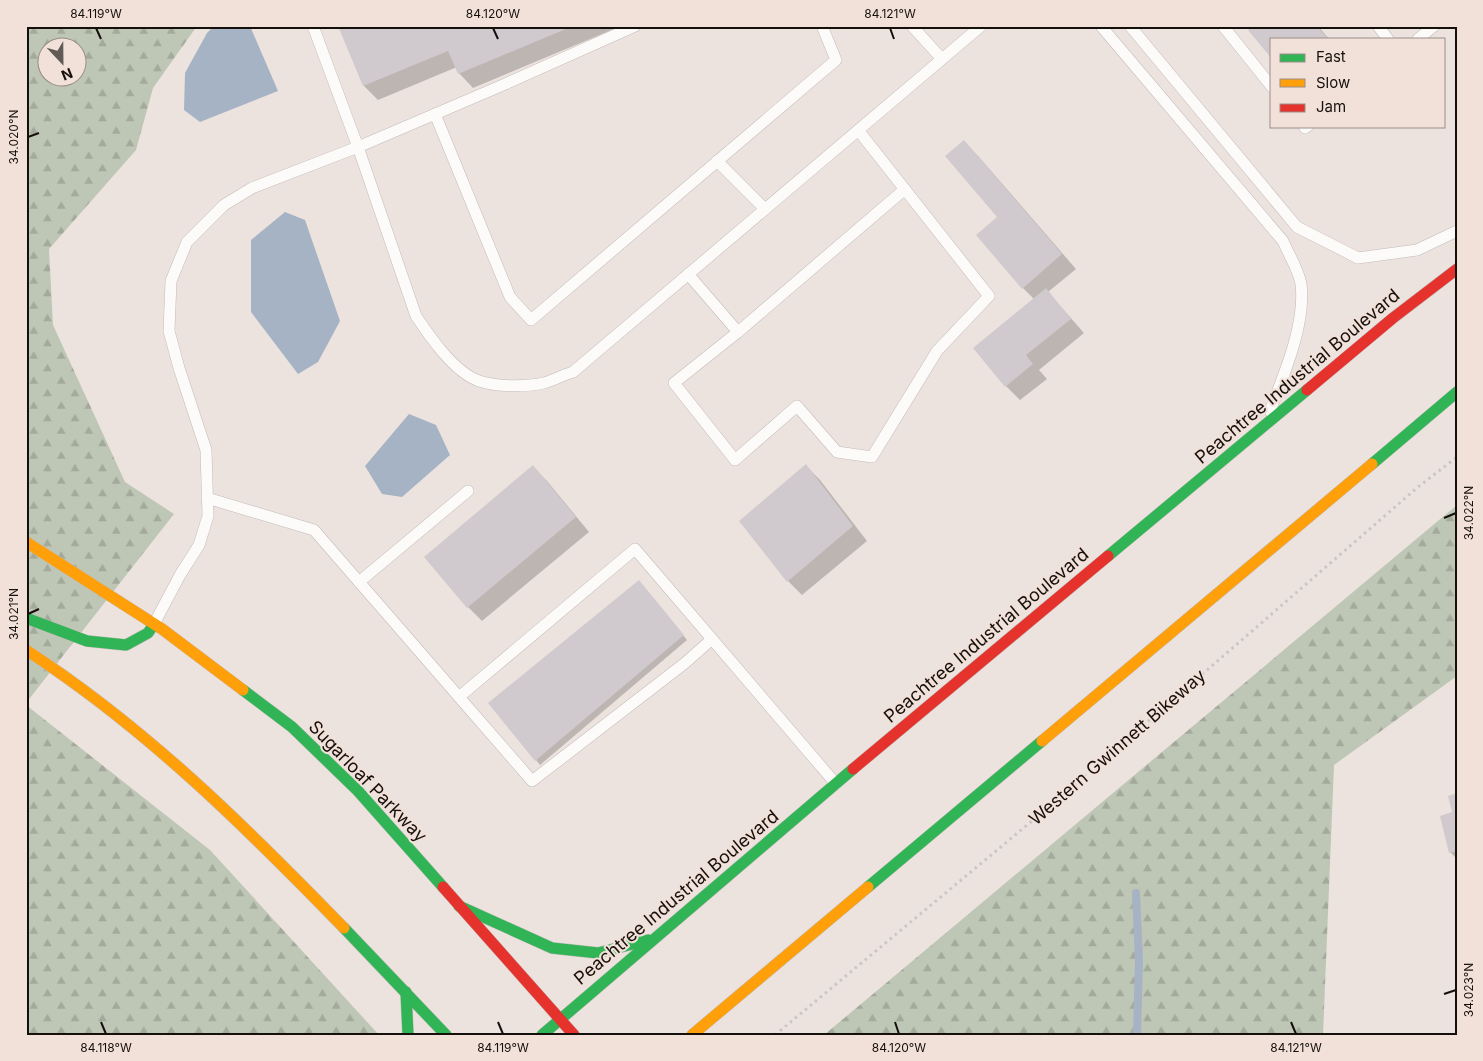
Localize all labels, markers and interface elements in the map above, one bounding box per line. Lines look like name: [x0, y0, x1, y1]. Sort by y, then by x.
text: 84.119°W: [70, 6, 122, 21]
text: 84.120°W: [466, 6, 520, 21]
text: 84.121°W: [864, 6, 916, 21]
north arrow: [38, 38, 88, 88]
legend: [1270, 38, 1446, 128]
text: Fast: [1316, 47, 1346, 66]
text: N: [59, 65, 75, 84]
text: Slow: [1316, 73, 1350, 92]
text: Jam: [1316, 97, 1346, 116]
text: 34.020°N: [6, 110, 21, 164]
street label: Peachtree Industrial Boulevard: [1191, 284, 1403, 468]
text: 34.022°N: [1461, 486, 1476, 540]
street label: Peachtree Industrial Boulevard: [880, 543, 1092, 727]
text: 34.021°N: [6, 588, 21, 640]
street label: Western Gwinnett Bikeway: [1024, 665, 1210, 829]
street label: Sugarloaf Parkway: [305, 716, 431, 846]
street label: Peachtree Industrial Boulevard: [570, 805, 782, 989]
text: 34.023°N: [1461, 963, 1476, 1017]
text: 84.118°W: [80, 1040, 132, 1055]
text: 84.119°W: [477, 1040, 529, 1055]
text: 84.120°W: [872, 1040, 926, 1055]
text: 84.121°W: [1270, 1040, 1322, 1055]

